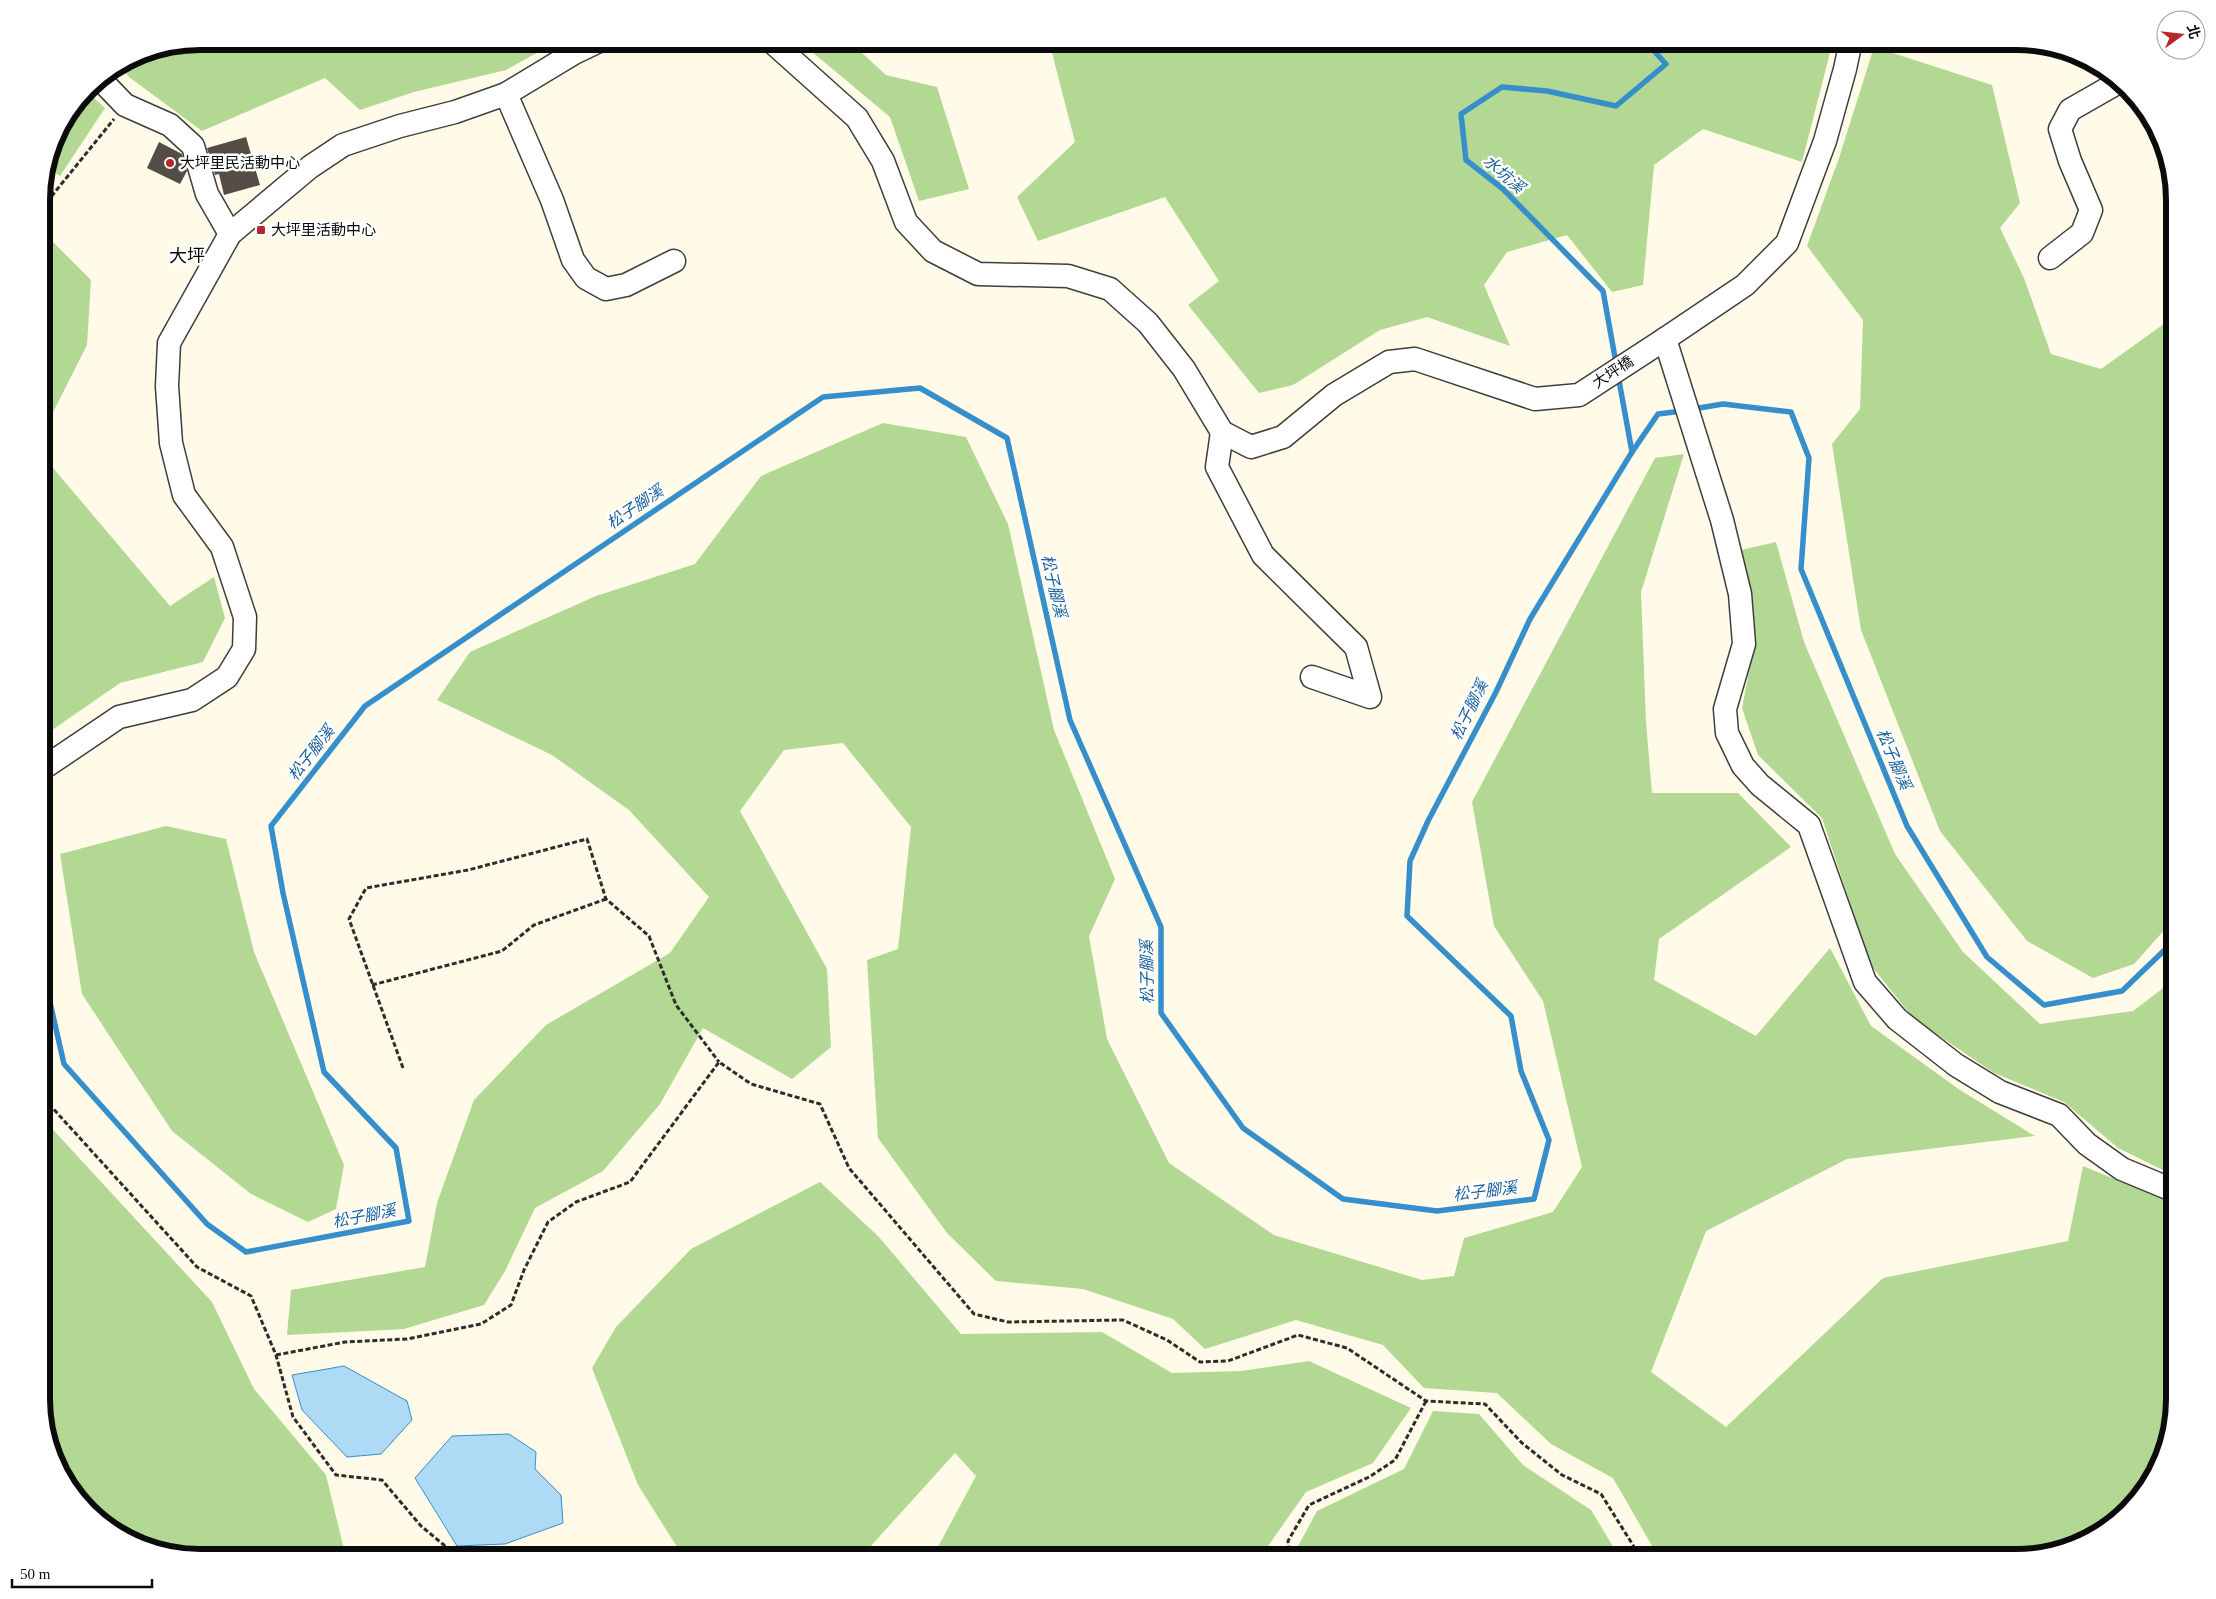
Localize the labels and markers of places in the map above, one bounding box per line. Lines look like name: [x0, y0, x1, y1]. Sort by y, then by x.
place label: 大坪里民活動中心: [180, 155, 300, 171]
marker: 大坪里民活動中心: [164, 157, 176, 169]
place label: 大坪里活動中心: [271, 222, 376, 238]
marker: 大坪里活動中心: [255, 224, 267, 236]

